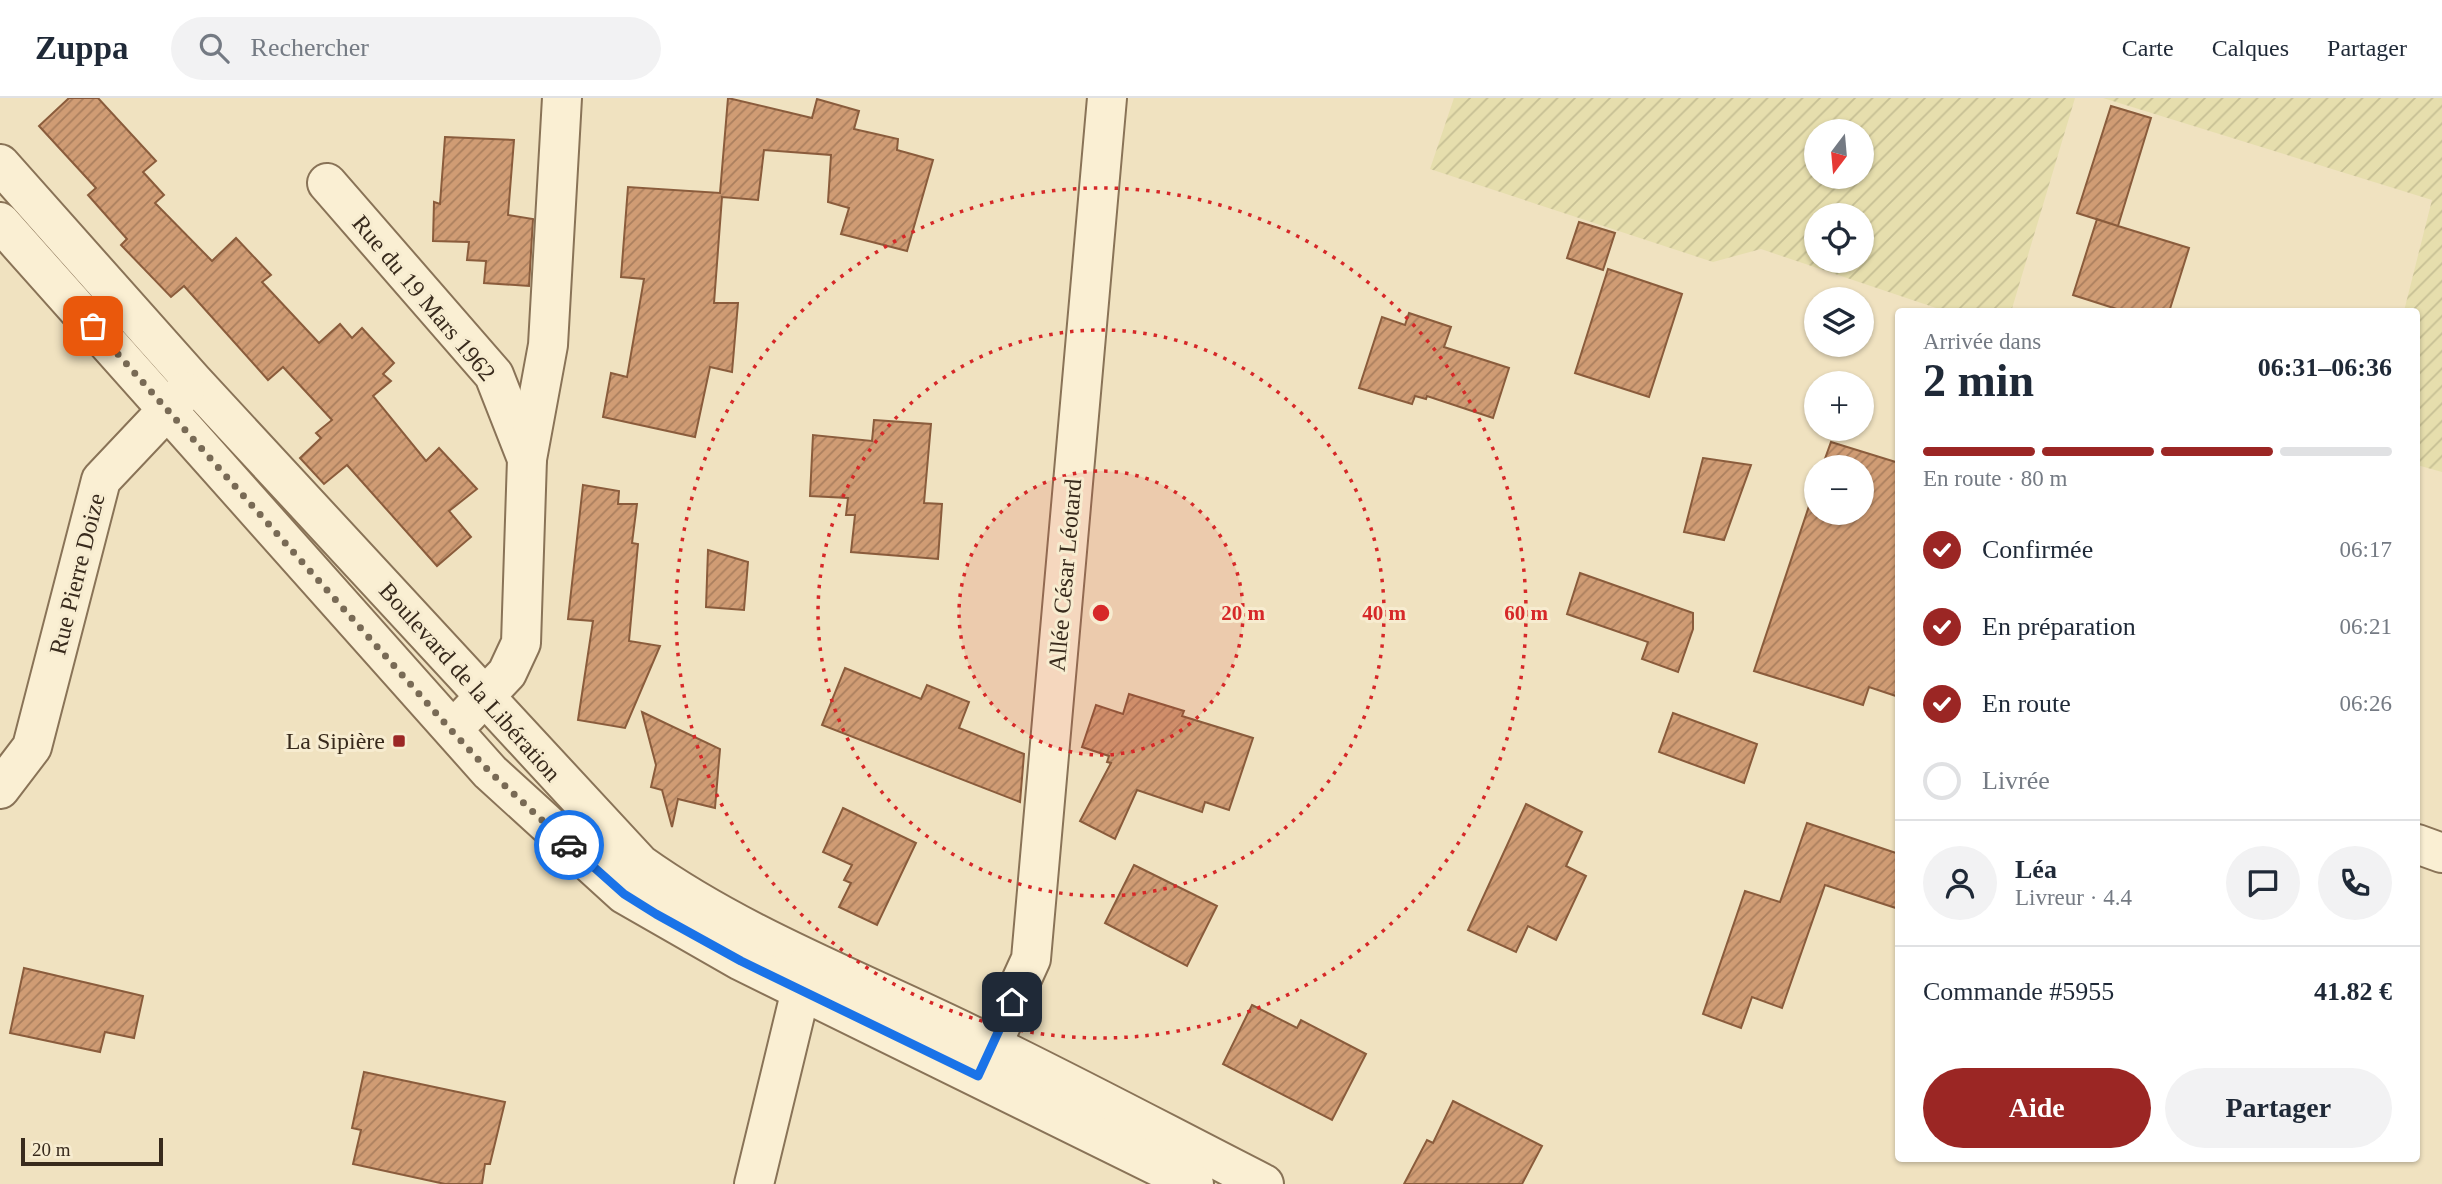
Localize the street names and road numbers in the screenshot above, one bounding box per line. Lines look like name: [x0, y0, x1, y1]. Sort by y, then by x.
street label: Rue du 19 Mars 1962: [347, 210, 501, 386]
street label: Allée César Léotard: [1044, 478, 1086, 672]
street label: Rue Pierre Doize: [44, 491, 110, 657]
street label: Boulevard de la Libération: [374, 577, 566, 787]

